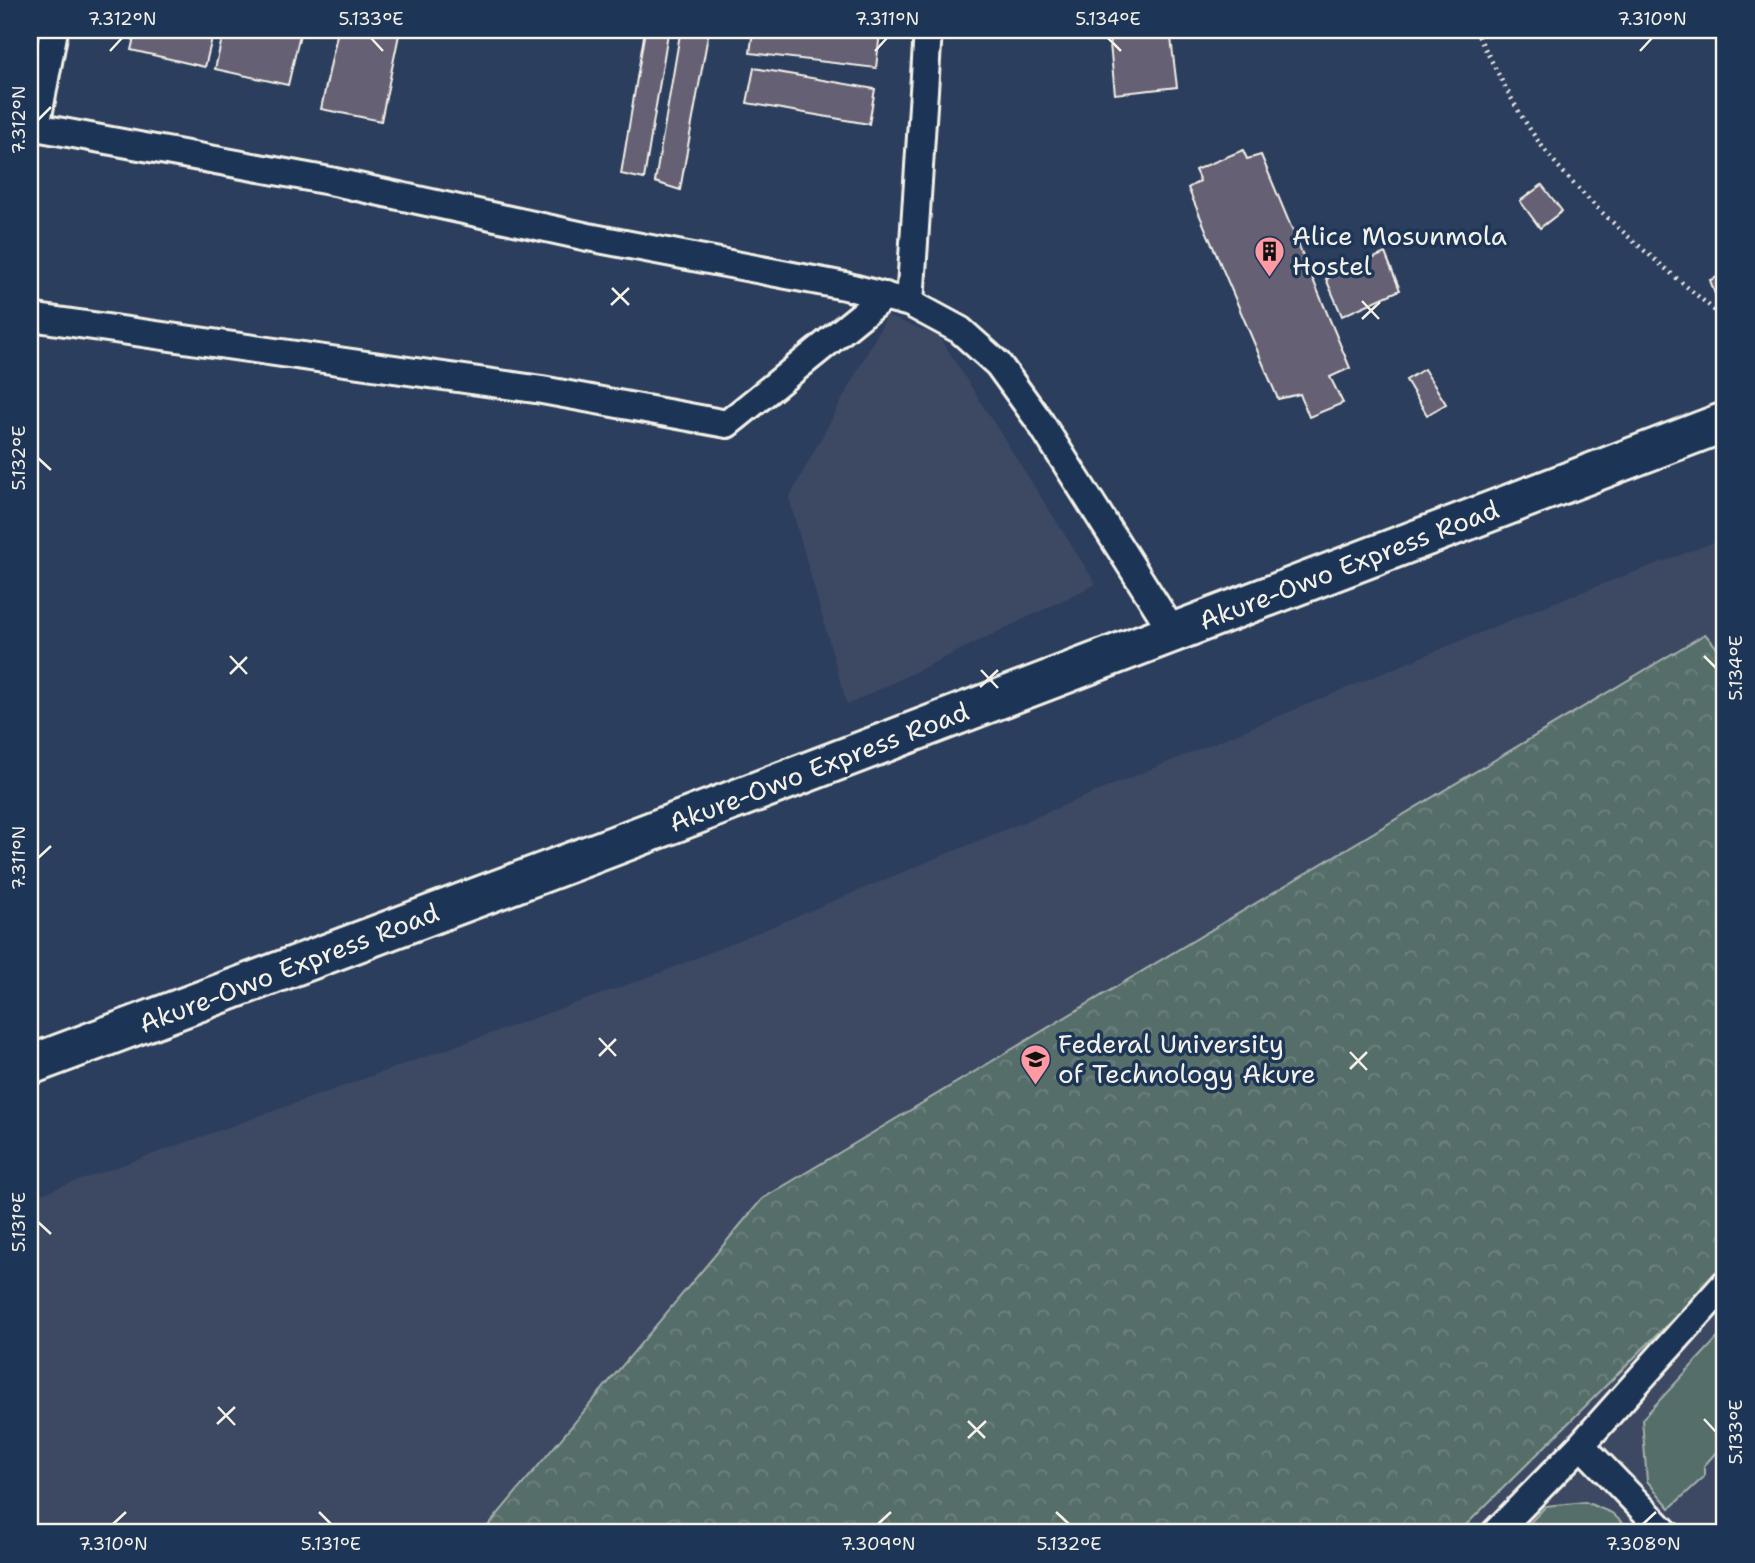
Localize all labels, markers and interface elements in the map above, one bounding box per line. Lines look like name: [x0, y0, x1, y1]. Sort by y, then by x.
text: 7.312°N: [87, 7, 157, 31]
text: 5.133°E: [338, 7, 404, 31]
text: 7.311°N: [855, 7, 919, 31]
text: 5.134°E: [1075, 7, 1141, 31]
text: 7.310°N: [1617, 7, 1687, 31]
text: 7.312°N: [7, 85, 31, 155]
place label: Alice Mosunmola Hostel: [1292, 218, 1507, 283]
building icon: Alice Mosunmola Hostel: [1252, 234, 1286, 278]
text: 5.132°E: [7, 425, 31, 491]
street label: Akure-Owo Express Road: [1194, 491, 1504, 638]
text: 5.134°E: [1724, 635, 1748, 701]
street label: Akure-Owo Express Road: [664, 693, 974, 840]
text: 7.311°N: [7, 826, 31, 890]
street label: Akure-Owo Express Road: [134, 894, 444, 1041]
place label: Federal University of Technology Akure: [1058, 1026, 1316, 1091]
school or university icon: Federal University of Technology Akure: [1018, 1042, 1052, 1086]
text: 5.131°E: [7, 1192, 31, 1252]
text: 5.133°E: [1724, 1399, 1748, 1465]
text: 7.310°N: [78, 1532, 148, 1556]
text: 5.131°E: [301, 1532, 361, 1556]
text: 7.309°N: [840, 1532, 916, 1556]
text: 5.132°E: [1036, 1532, 1102, 1556]
text: 7.308°N: [1605, 1532, 1681, 1556]

